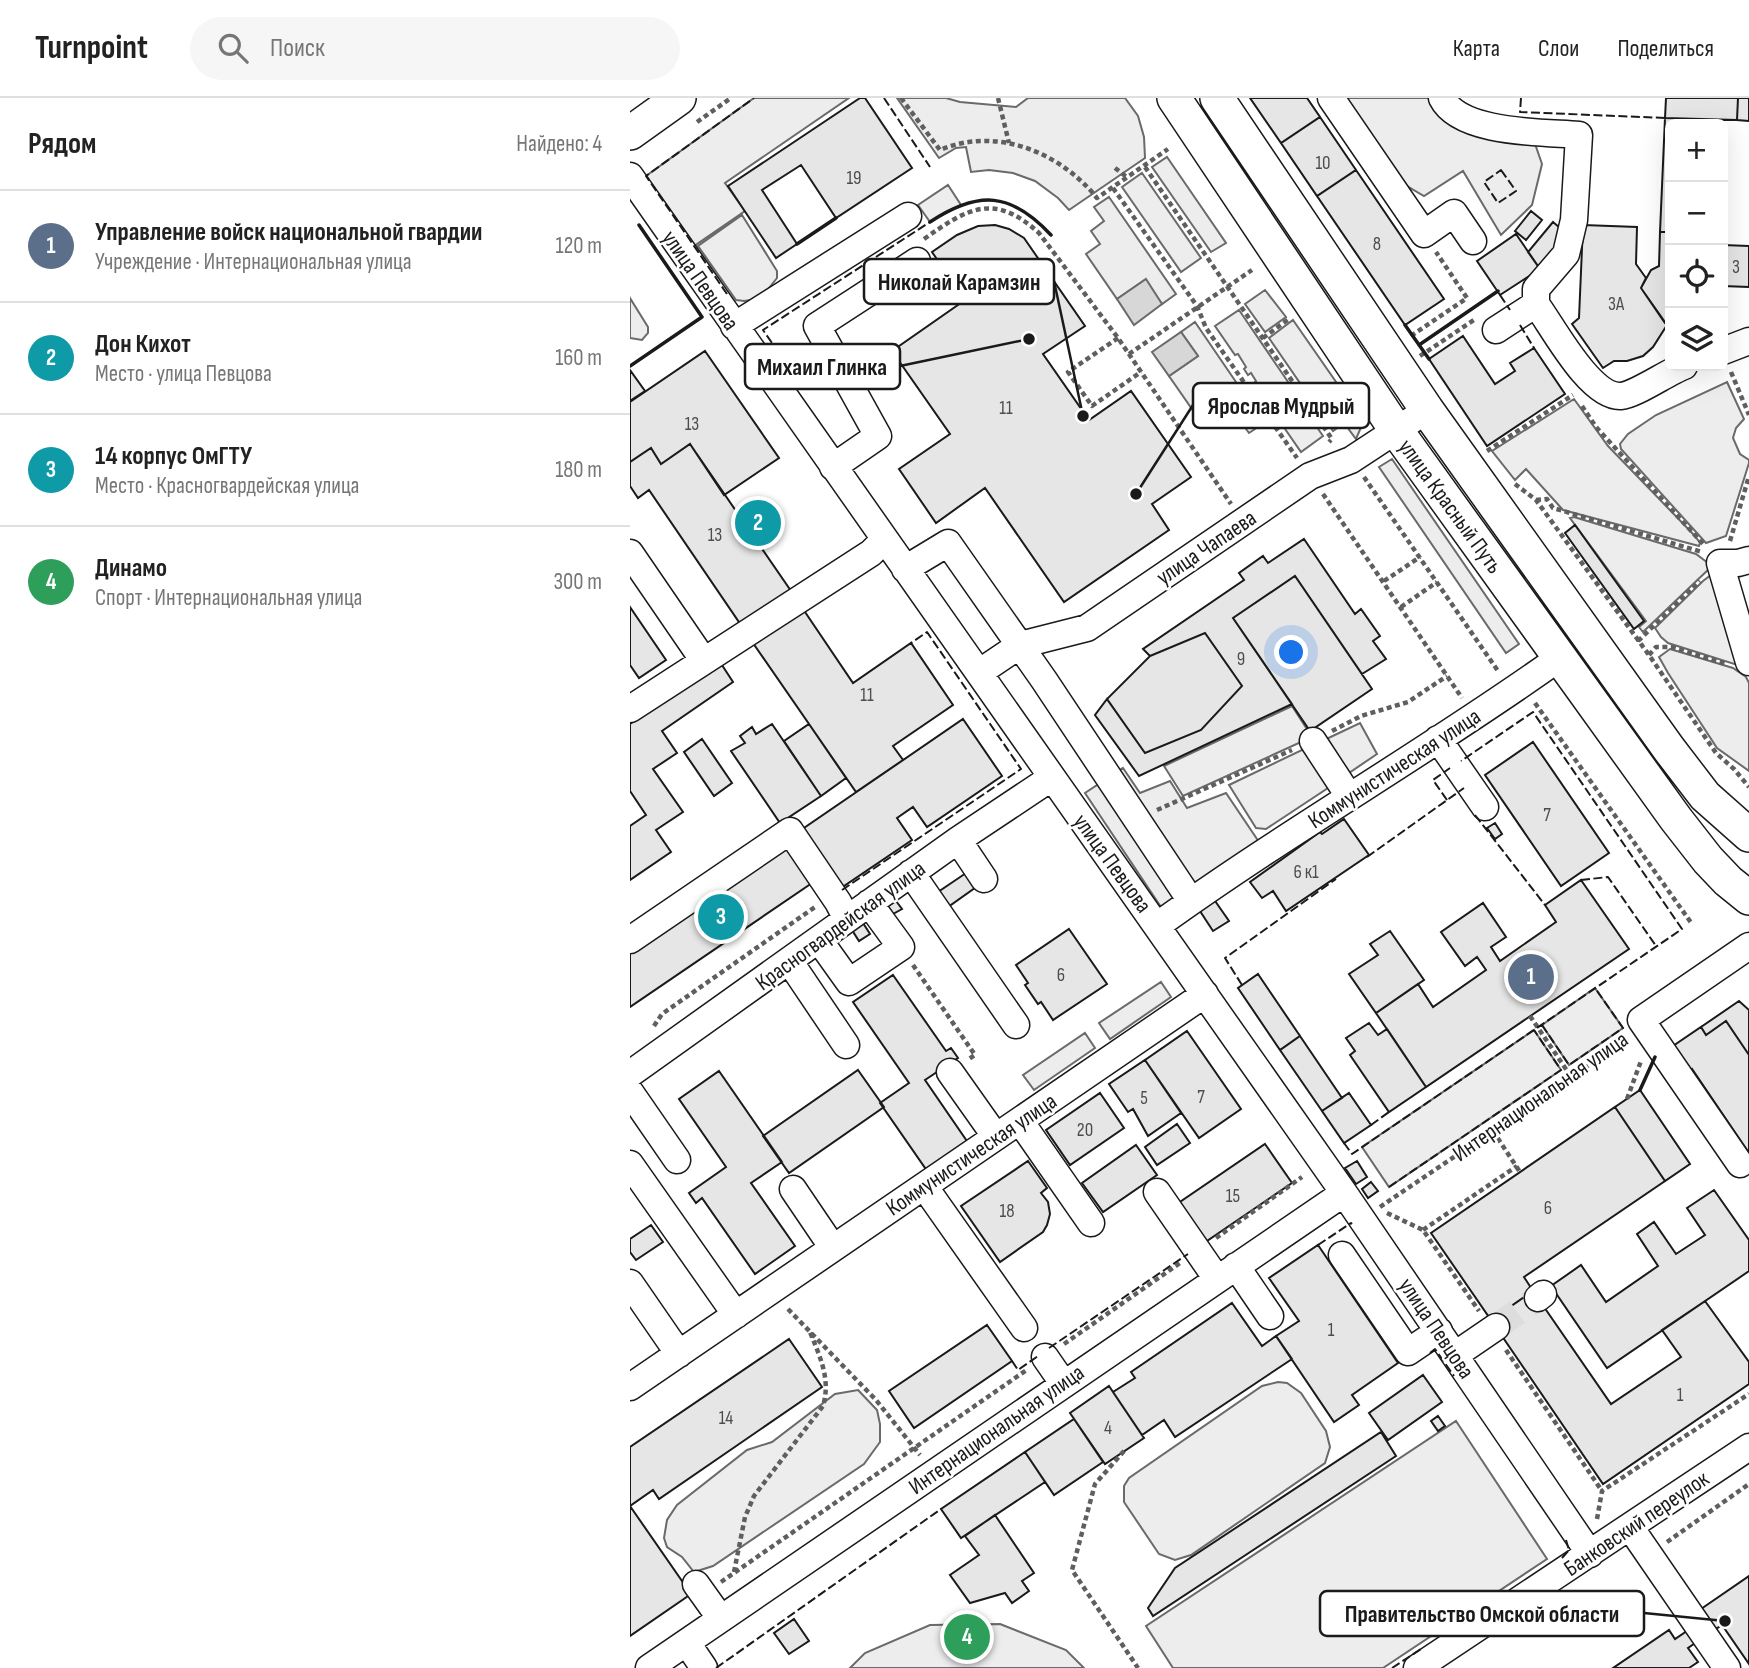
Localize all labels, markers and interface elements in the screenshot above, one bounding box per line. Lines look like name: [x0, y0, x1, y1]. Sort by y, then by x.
search box: [190, 17, 680, 80]
text: Turnpoint: [35, 28, 148, 68]
icon: search: [214, 29, 252, 67]
text: Поиск: [270, 33, 325, 64]
text: Карта: [1453, 34, 1500, 63]
text: Слои: [1538, 34, 1579, 63]
text: Поделиться: [1617, 34, 1714, 63]
map controls: [1665, 119, 1728, 371]
button: +: [1665, 119, 1728, 182]
text: Рядом: [28, 126, 96, 162]
text: Найдено: 4: [516, 130, 602, 158]
house number: 10: [1315, 152, 1331, 175]
house number: 19: [846, 167, 862, 190]
button: −: [1665, 182, 1728, 245]
text: Управление войск национальной гвардии: [95, 217, 482, 248]
street label: улица Певцова: [656, 225, 745, 336]
text: 1: [46, 232, 56, 260]
text: 120 m: [556, 232, 602, 260]
house number: 8: [1373, 233, 1381, 256]
button: locate: [1665, 245, 1728, 308]
text: Учреждение · Интернациональная улица: [95, 248, 412, 276]
house number: 3: [1732, 256, 1740, 279]
callout: Николай Карамзин: [864, 259, 1054, 304]
text: Николай Карамзин: [878, 268, 1040, 297]
house number: 3А: [1608, 293, 1625, 316]
button: layers: [1665, 308, 1728, 371]
text: Дон Кихот: [95, 329, 191, 360]
text: 2: [46, 344, 56, 372]
text: 160 m: [555, 344, 602, 372]
callout: Михаил Глинка: [745, 344, 900, 389]
text: Михаил Глинка: [757, 353, 887, 382]
text: Место · улица Певцова: [95, 360, 272, 388]
callout: Ярослав Мудрый: [1193, 383, 1369, 428]
text: Ярослав Мудрый: [1207, 392, 1355, 421]
house number: 11: [999, 397, 1013, 420]
house number: 13: [685, 413, 699, 436]
street label: улица Красный Путь: [1392, 434, 1508, 579]
text: 14 корпус ОмГТУ: [95, 441, 252, 472]
text: 3: [46, 456, 56, 484]
text: 180 m: [555, 456, 602, 484]
text: Место · Красногвардейская улица: [95, 472, 359, 500]
pin: 2: [735, 497, 781, 549]
street label: улица Чапаева: [1151, 504, 1262, 591]
house number: 13: [708, 524, 722, 547]
text: Динамо: [95, 553, 167, 584]
text: 4: [46, 568, 56, 596]
text: 300 m: [553, 568, 602, 596]
text: Спорт · Интернациональная улица: [95, 584, 362, 612]
your location: [1274, 635, 1308, 669]
house number: 9: [1237, 648, 1245, 671]
house number: 11: [860, 684, 874, 707]
street label: Коммунистическая улица: [1303, 703, 1486, 835]
house number: 7: [1543, 804, 1551, 827]
street label: улица Певцова: [1067, 809, 1158, 919]
street label: Красногвардейская улица: [750, 855, 931, 997]
house number: 6 к1: [1293, 861, 1319, 884]
pin: 3: [698, 891, 744, 943]
pin: 1: [1508, 951, 1554, 1003]
house number: 6: [1057, 964, 1065, 987]
street label: Интернациональная улица: [1447, 1026, 1634, 1168]
house number: 7: [1197, 1086, 1205, 1109]
street label: Коммунистическая улица: [881, 1087, 1062, 1222]
house number: 5: [1140, 1087, 1148, 1110]
house number: 20: [1077, 1119, 1093, 1142]
house number: 15: [1226, 1185, 1240, 1208]
house number: 6: [1544, 1197, 1552, 1220]
house number: 18: [1000, 1200, 1014, 1223]
street label: улица Певцова: [1392, 1273, 1480, 1384]
house number: 1: [1328, 1319, 1335, 1342]
street label: Интернациональная улица: [903, 1359, 1090, 1501]
house number: 1: [1677, 1384, 1684, 1407]
house number: 14: [719, 1407, 733, 1430]
house number: 4: [1104, 1417, 1112, 1440]
street label: Банковский переулок: [1559, 1465, 1715, 1583]
callout: Правительство Омской области: [1320, 1591, 1644, 1636]
text: Правительство Омской области: [1345, 1600, 1619, 1629]
pin: 4: [944, 1611, 990, 1663]

